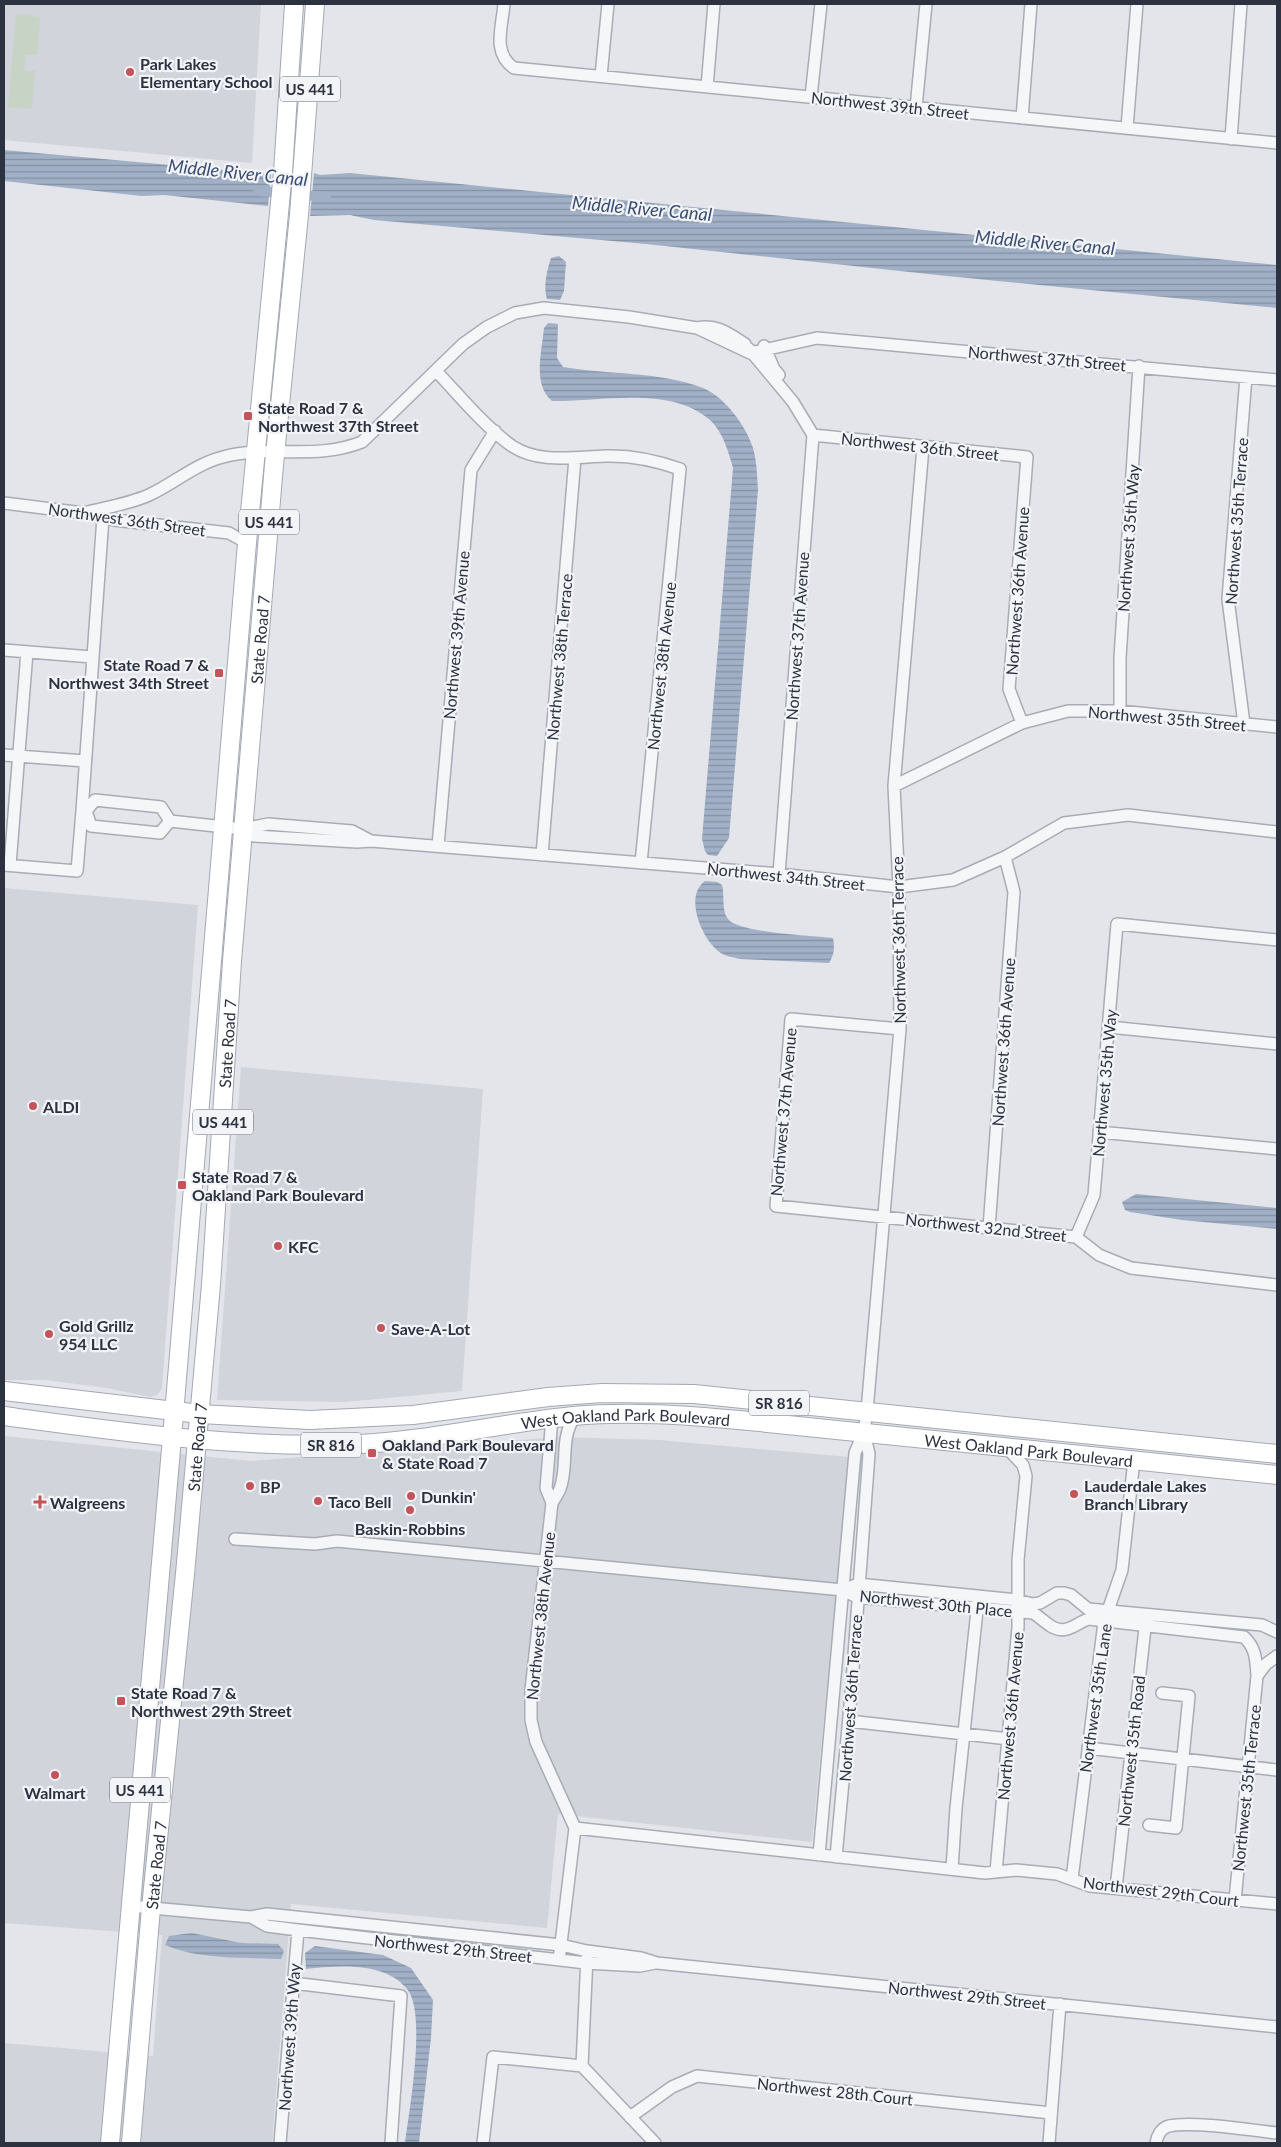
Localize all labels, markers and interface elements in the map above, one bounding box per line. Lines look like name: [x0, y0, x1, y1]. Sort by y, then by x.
place label: Park Lakes Elementary School: [140, 54, 272, 91]
marker: Park Lakes Elementary School: [124, 66, 136, 78]
road number: US 441: [280, 76, 340, 102]
street label: Northwest 39th Street: [810, 87, 970, 123]
water label: Middle River Canal: [167, 154, 309, 190]
water label: Middle River Canal: [571, 191, 713, 225]
water label: Middle River Canal: [974, 225, 1116, 259]
street label: Northwest 37th Street: [967, 342, 1127, 374]
place label: State Road 7 & Northwest 37th Street: [258, 398, 419, 435]
marker: State Road 7 & Northwest 37th Street: [242, 410, 254, 422]
street label: Northwest 36th Street: [840, 428, 1000, 464]
street label: Northwest 35th Terrace: [1221, 437, 1251, 605]
street label: Northwest 35th Way: [1113, 463, 1143, 612]
street label: Northwest 36th Street: [47, 499, 207, 539]
street label: Northwest 36th Avenue: [1002, 506, 1032, 676]
road number: US 441: [239, 510, 299, 534]
street label: Northwest 39th Avenue: [439, 550, 473, 720]
street label: Northwest 37th Avenue: [782, 551, 812, 721]
street label: Northwest 38th Terrace: [542, 573, 576, 741]
street label: Northwest 38th Avenue: [643, 581, 679, 751]
street label: State Road 7: [246, 594, 272, 685]
place label: State Road 7 & Northwest 34th Street: [48, 655, 209, 692]
marker: State Road 7 & Northwest 34th Street: [213, 667, 225, 679]
street label: Northwest 35th Street: [1087, 702, 1247, 734]
street label: Northwest 36th Terrace: [887, 856, 909, 1024]
street label: Northwest 34th Street: [706, 858, 866, 894]
street label: Northwest 36th Avenue: [988, 957, 1018, 1127]
street label: State Road 7: [214, 998, 239, 1088]
street label: Northwest 35th Way: [1088, 1008, 1120, 1158]
street label: Northwest 37th Avenue: [766, 1027, 800, 1197]
place label: ALDI: [42, 1097, 79, 1116]
marker: ALDI: [27, 1100, 39, 1112]
road number: US 441: [193, 1110, 253, 1134]
place label: State Road 7 & Oakland Park Boulevard: [192, 1167, 364, 1204]
marker: State Road 7 & Oakland Park Boulevard: [176, 1179, 188, 1191]
street label: Northwest 32nd Street: [905, 1209, 1068, 1245]
place label: KFC: [288, 1237, 319, 1256]
marker: KFC: [272, 1240, 284, 1252]
place label: Gold Grillz 954 LLC: [59, 1316, 134, 1353]
place label: Save-A-Lot: [391, 1319, 470, 1338]
marker: Save-A-Lot: [375, 1322, 387, 1334]
marker: Gold Grillz 954 LLC: [43, 1328, 55, 1340]
road number: SR 816: [749, 1390, 809, 1416]
street label: State Road 7: [183, 1402, 210, 1492]
street label: West Oakland Park Boulevard: [520, 1404, 731, 1432]
street label: West Oakland Park Boulevard: [924, 1430, 1134, 1470]
road number: SR 816: [301, 1432, 361, 1458]
place label: Oakland Park Boulevard & State Road 7: [382, 1435, 554, 1472]
marker: Oakland Park Boulevard & State Road 7: [366, 1447, 378, 1459]
place label: Lauderdale Lakes Branch Library: [1084, 1476, 1207, 1513]
place label: BP: [260, 1477, 281, 1496]
marker: BP: [244, 1480, 256, 1492]
place label: Dunkin': [421, 1487, 476, 1506]
marker: Lauderdale Lakes Branch Library: [1068, 1488, 1080, 1500]
marker: Dunkin': [405, 1490, 417, 1502]
place label: Taco Bell: [328, 1492, 392, 1511]
place label: Walgreens: [50, 1493, 125, 1512]
marker: Taco Bell: [312, 1495, 324, 1507]
marker: Walgreens: [34, 1496, 46, 1508]
marker: Baskin-Robbins: [404, 1504, 416, 1516]
place label: Baskin-Robbins: [355, 1519, 465, 1538]
street label: Northwest 38th Avenue: [522, 1531, 558, 1701]
street label: Northwest 30th Place: [859, 1586, 1013, 1620]
street label: Northwest 36th Terrace: [835, 1614, 865, 1782]
street label: Northwest 35th Lane: [1075, 1622, 1115, 1774]
street label: Northwest 36th Avenue: [993, 1631, 1027, 1801]
street label: Northwest 35th Road: [1114, 1674, 1148, 1828]
place label: State Road 7 & Northwest 29th Street: [131, 1683, 292, 1720]
marker: State Road 7 & Northwest 29th Street: [115, 1695, 127, 1707]
street label: Northwest 35th Terrace: [1228, 1704, 1264, 1872]
marker: Walmart: [49, 1769, 61, 1781]
road number: US 441: [110, 1778, 170, 1802]
place label: Walmart: [24, 1783, 86, 1802]
street label: State Road 7: [141, 1820, 169, 1910]
street label: Northwest 29th Court: [1082, 1872, 1240, 1910]
street label: Northwest 29th Street: [373, 1930, 533, 1966]
street label: Northwest 39th Way: [274, 1962, 304, 2111]
street label: Northwest 29th Street: [887, 1977, 1047, 2013]
street label: Northwest 28th Court: [756, 2073, 914, 2109]

